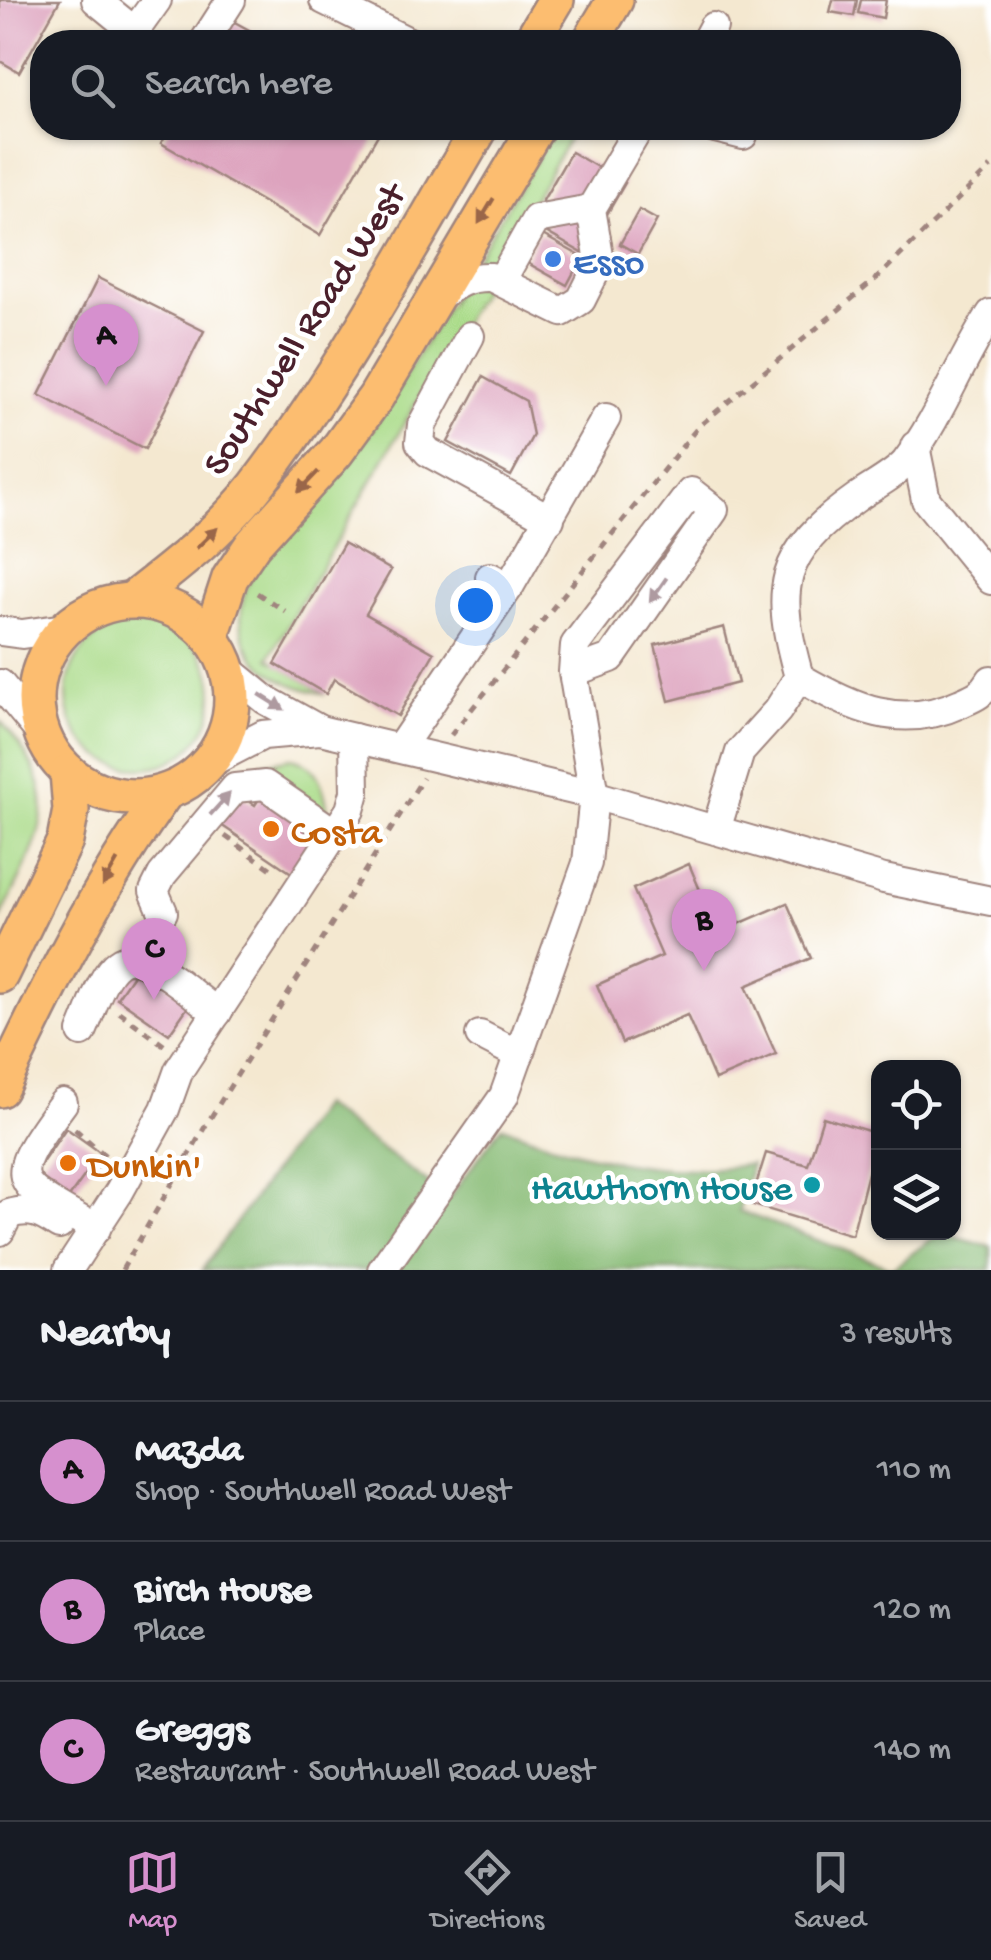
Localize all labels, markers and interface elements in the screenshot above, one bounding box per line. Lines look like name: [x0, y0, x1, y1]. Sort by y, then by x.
search box: [30, 30, 961, 140]
icon: search: [65, 58, 120, 113]
text: Search here: [145, 63, 332, 107]
street label: Southwell Road West: [196, 174, 420, 486]
one-way arrow: [478, 197, 495, 225]
place label: Esso: [573, 243, 644, 287]
marker: Esso: [542, 248, 564, 270]
pin: A: [74, 304, 138, 386]
one-way arrow: [297, 469, 320, 493]
one-way arrow: [195, 527, 219, 550]
one-way arrow: [649, 577, 668, 604]
your location: [450, 580, 501, 631]
one-way arrow: [258, 693, 286, 711]
one-way arrow: [208, 792, 230, 817]
place label: Costa: [291, 813, 384, 857]
marker: Costa: [260, 818, 282, 840]
one-way arrow: [102, 859, 119, 888]
pin: B: [672, 888, 736, 971]
pin: C: [122, 918, 186, 1000]
map controls: [871, 1060, 961, 1240]
button: locate: [871, 1060, 961, 1150]
place label: Dunkin': [85, 1147, 202, 1191]
button: layers: [871, 1150, 961, 1240]
marker: Dunkin': [57, 1152, 79, 1174]
place label: Hawthorn House: [531, 1169, 792, 1213]
marker: Hawthorn House: [801, 1174, 823, 1196]
text: Nearby: [40, 1311, 170, 1360]
text: 3 results: [840, 1316, 951, 1354]
text: Mazda: [135, 1430, 243, 1474]
text: A: [63, 1452, 82, 1490]
text: 110 m: [877, 1452, 951, 1490]
text: Shop · Southwell Road West: [135, 1474, 510, 1512]
text: Birch House: [135, 1570, 311, 1614]
text: B: [64, 1592, 81, 1630]
text: 120 m: [874, 1592, 951, 1630]
text: Place: [135, 1614, 205, 1652]
text: Greggs: [135, 1710, 249, 1754]
text: C: [64, 1732, 81, 1770]
text: 140 m: [874, 1732, 951, 1770]
text: Restaurant · Southwell Road West: [135, 1754, 594, 1792]
tab: Map: [125, 1845, 180, 1938]
tab: Directions: [430, 1845, 544, 1938]
tab: Saved: [794, 1845, 866, 1938]

